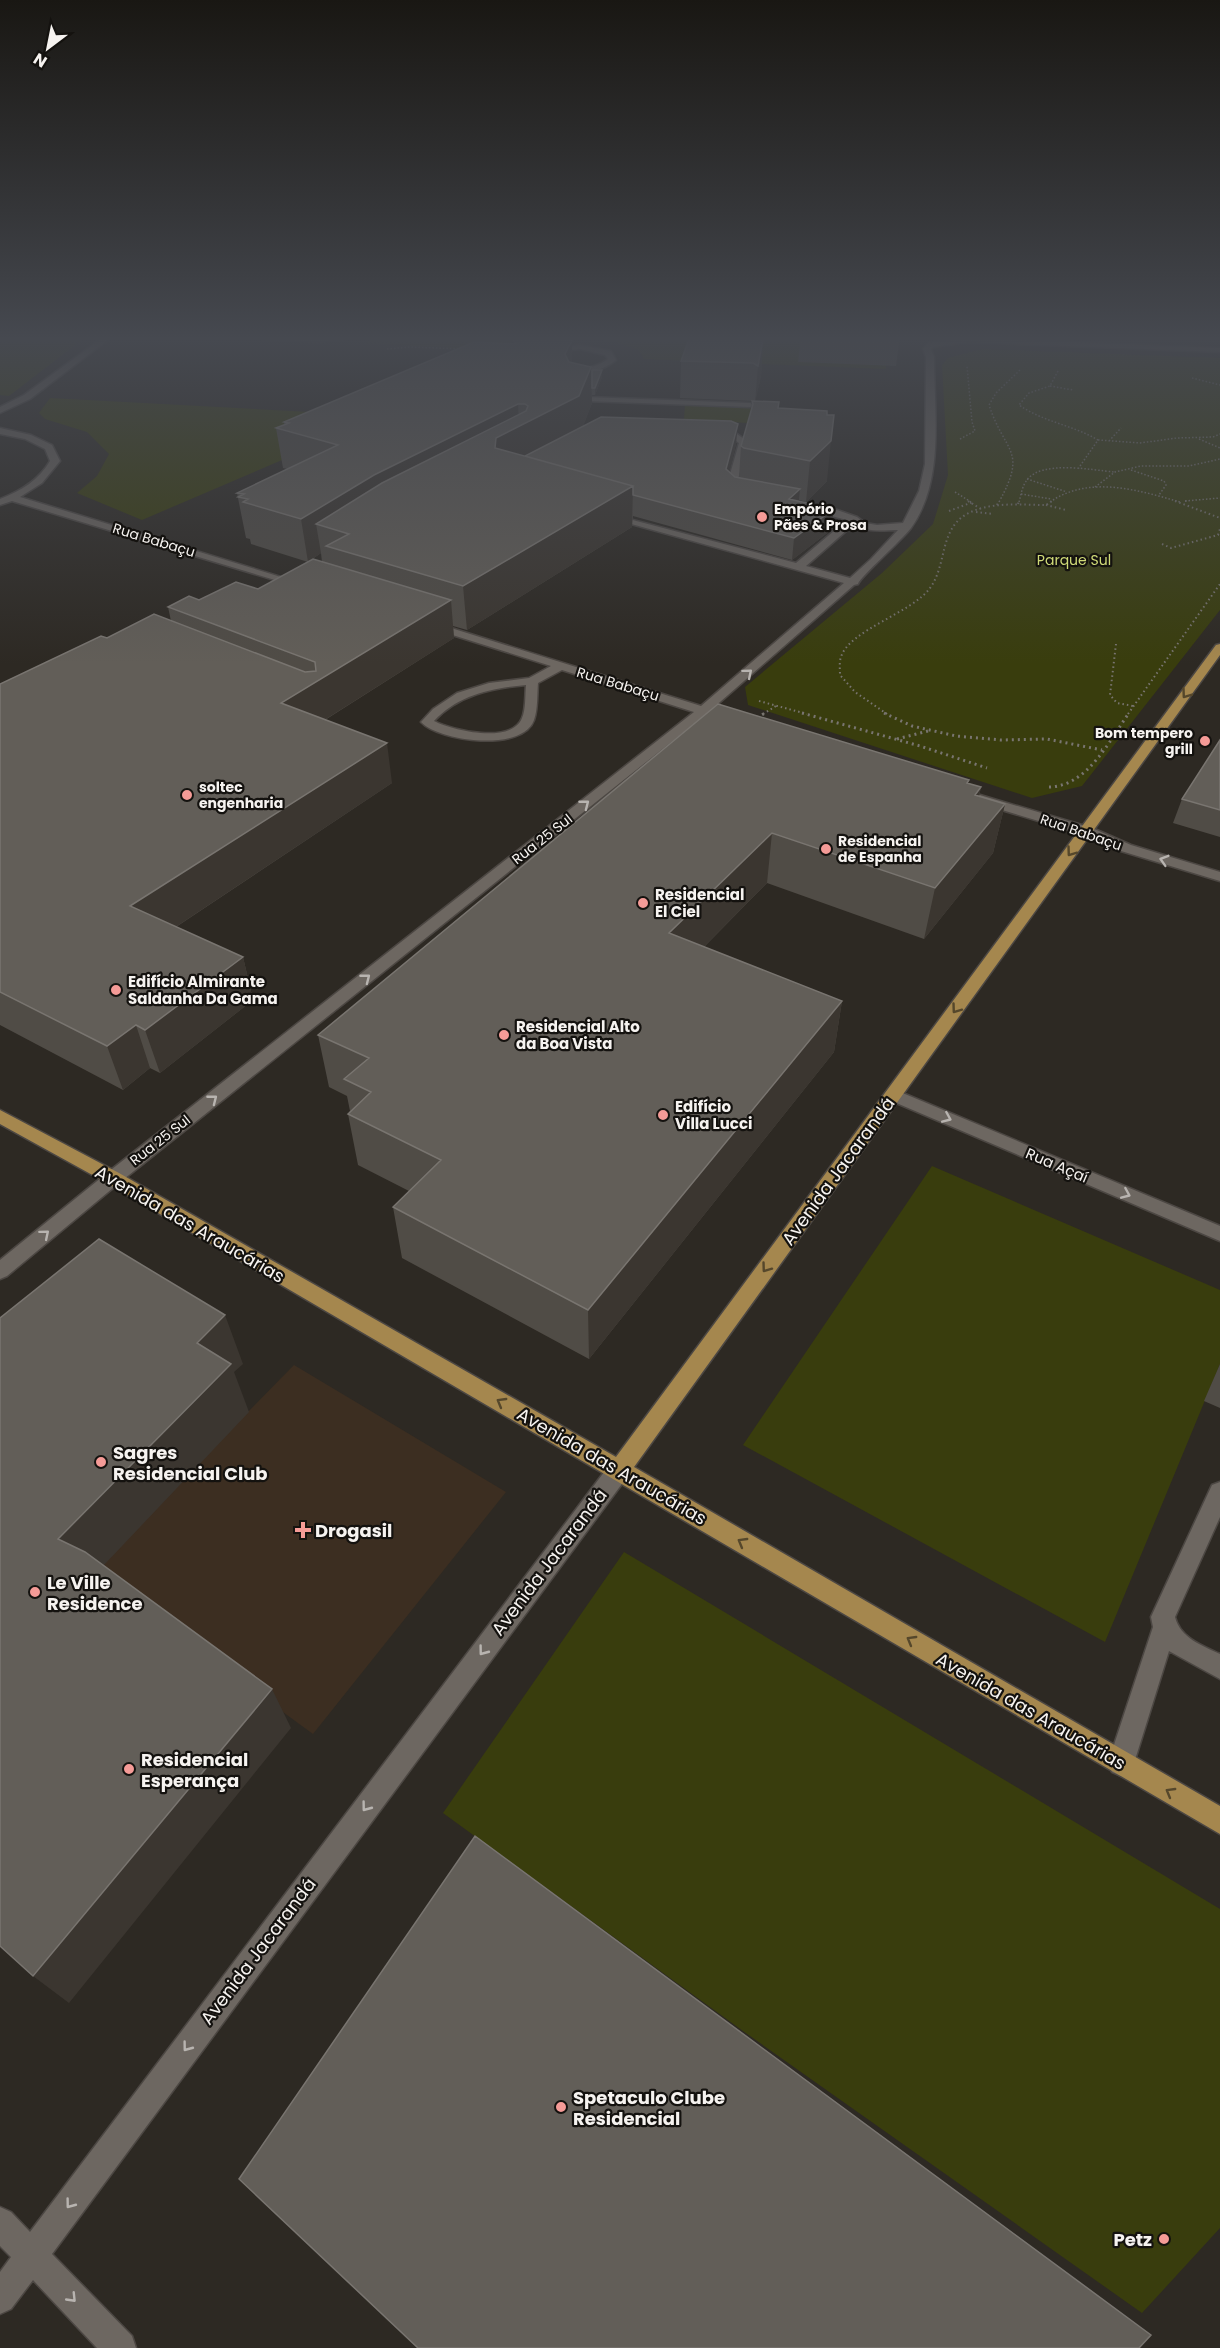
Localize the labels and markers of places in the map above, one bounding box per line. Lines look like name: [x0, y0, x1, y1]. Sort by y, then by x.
place label: Empório Pães & Prosa: [774, 499, 867, 535]
marker: Empório Pães & Prosa: [755, 510, 769, 524]
place label: Bom tempero grill: [1095, 723, 1193, 759]
marker: Bom tempero grill: [1198, 734, 1212, 748]
place label: soltec engenharia: [199, 777, 283, 813]
marker: soltec engenharia: [180, 788, 194, 802]
place label: Residencial de Espanha: [838, 831, 922, 867]
marker: Residencial de Espanha: [819, 842, 833, 856]
place label: Residencial El Ciel: [655, 884, 744, 922]
marker: Residencial El Ciel: [636, 896, 650, 910]
place label: Edifício Almirante Saldanha Da Gama: [128, 971, 278, 1009]
marker: Edifício Almirante Saldanha Da Gama: [109, 983, 123, 997]
place label: Residencial Alto da Boa Vista: [516, 1016, 640, 1054]
marker: Residencial Alto da Boa Vista: [497, 1028, 511, 1042]
place label: Edifício Villa Lucci: [675, 1096, 752, 1134]
marker: Edifício Villa Lucci: [656, 1108, 670, 1122]
place label: Sagres Residencial Club: [113, 1440, 268, 1486]
marker: Sagres Residencial Club: [94, 1455, 108, 1469]
place label: Drogasil: [315, 1518, 392, 1543]
marker: Drogasil: [296, 1523, 310, 1537]
place label: Le Ville Residence: [47, 1570, 143, 1616]
marker: Le Ville Residence: [28, 1585, 42, 1599]
place label: Residencial Esperança: [141, 1747, 248, 1793]
marker: Residencial Esperança: [122, 1762, 136, 1776]
place label: Spetaculo Clube Residencial: [573, 2085, 725, 2131]
marker: Spetaculo Clube Residencial: [554, 2100, 568, 2114]
place label: Petz: [1113, 2227, 1152, 2252]
marker: Petz: [1157, 2232, 1171, 2246]

